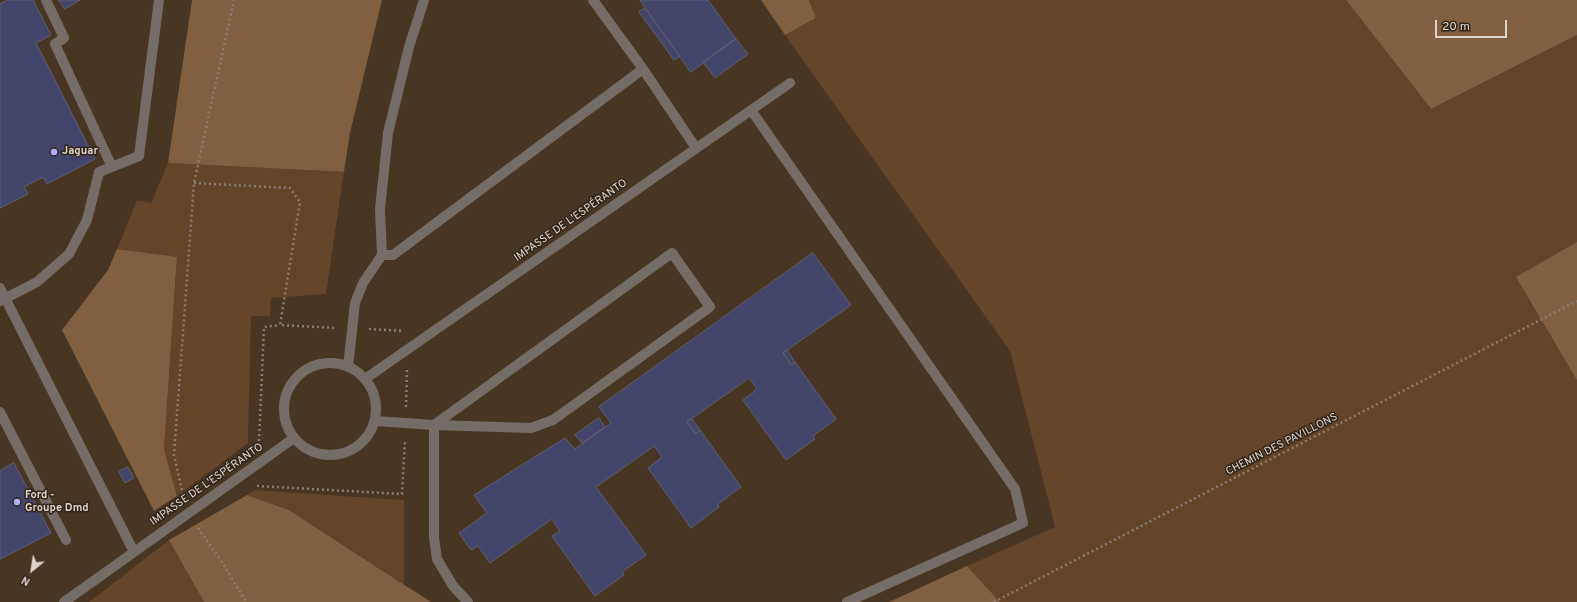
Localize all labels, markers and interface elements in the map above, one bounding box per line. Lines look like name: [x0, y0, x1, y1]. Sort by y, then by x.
scale bar: [1437, 12, 1509, 38]
text: 20 m: [1442, 19, 1470, 35]
place label: Jaguar: [62, 145, 98, 159]
marker: Jaguar: [49, 147, 59, 157]
street label: IMPASSE DE L'ESPÉRANTO: [512, 177, 630, 265]
street label: CHEMIN DES PAVILLONS: [1224, 411, 1340, 479]
street label: IMPASSE DE L'ESPÉRANTO: [148, 441, 266, 529]
place label: Ford - Groupe Dmd: [25, 489, 89, 515]
marker: Ford - Groupe Dmd: [12, 497, 22, 507]
north arrow: [12, 550, 52, 590]
text: N: [19, 572, 33, 588]

